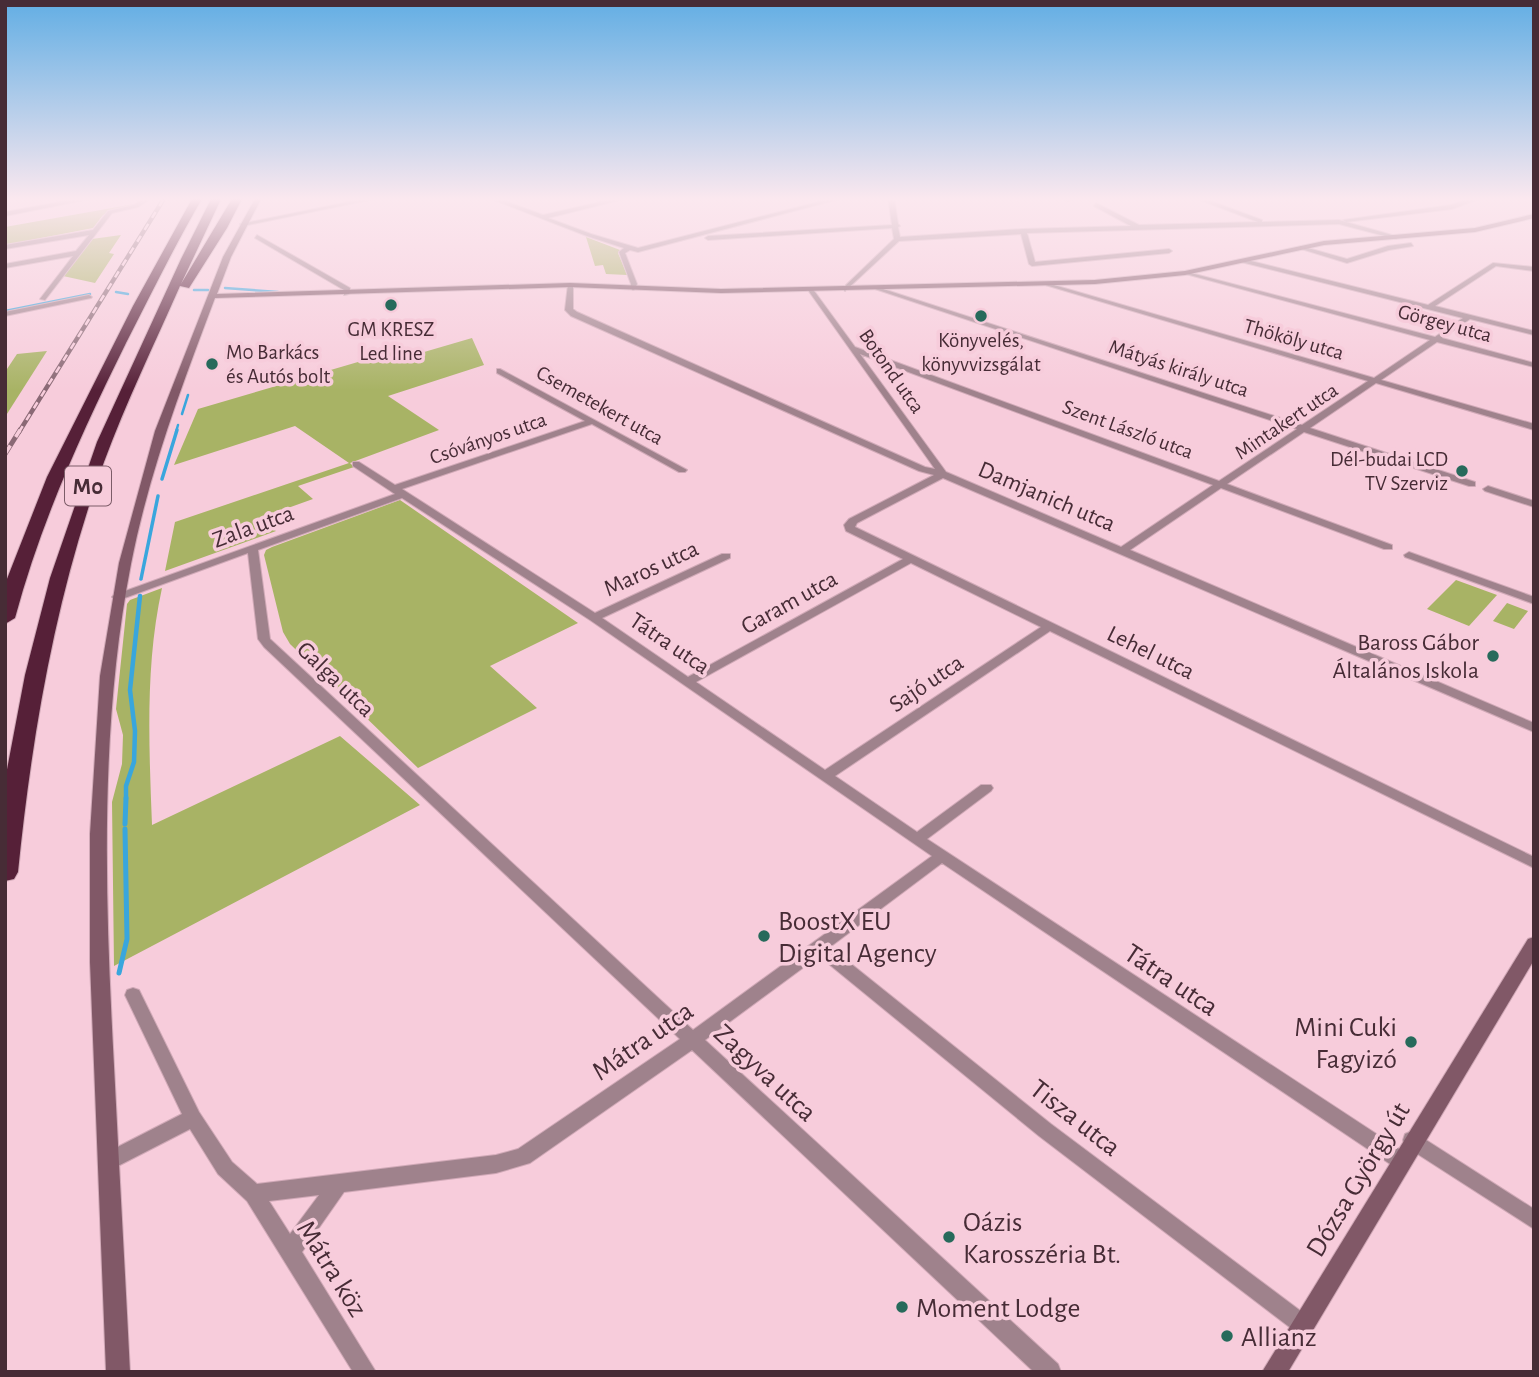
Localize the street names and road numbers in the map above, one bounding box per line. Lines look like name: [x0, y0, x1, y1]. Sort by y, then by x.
street label: Görgey utca: [1396, 301, 1494, 346]
street label: Thököly utca: [1241, 315, 1347, 364]
street label: Botond utca: [855, 325, 928, 418]
street label: Mátyás király utca: [1106, 336, 1252, 401]
street label: Csemetekert utca: [533, 362, 667, 449]
street label: Mintakert utca: [1231, 379, 1342, 464]
street label: Szent László utca: [1060, 396, 1196, 463]
street label: Csóványos utca: [427, 409, 550, 468]
street label: Damjanich utca: [975, 457, 1119, 537]
road number: M0: [65, 466, 111, 506]
street label: Zala utca: [210, 501, 297, 553]
street label: Maros utca: [600, 537, 703, 601]
street label: Garam utca: [737, 567, 842, 639]
street label: Tátra utca: [625, 608, 714, 679]
street label: Lehel utca: [1103, 622, 1198, 684]
street label: Galga utca: [292, 637, 379, 722]
street label: Sajó utca: [885, 650, 968, 717]
street label: Tátra utca: [1119, 939, 1223, 1022]
street label: Mátra utca: [587, 997, 699, 1086]
street label: Zagyva utca: [708, 1019, 821, 1128]
street label: Tisza utca: [1024, 1075, 1125, 1162]
street label: Dózsa György út: [1302, 1098, 1416, 1262]
street label: Mátra köz: [291, 1216, 372, 1322]

